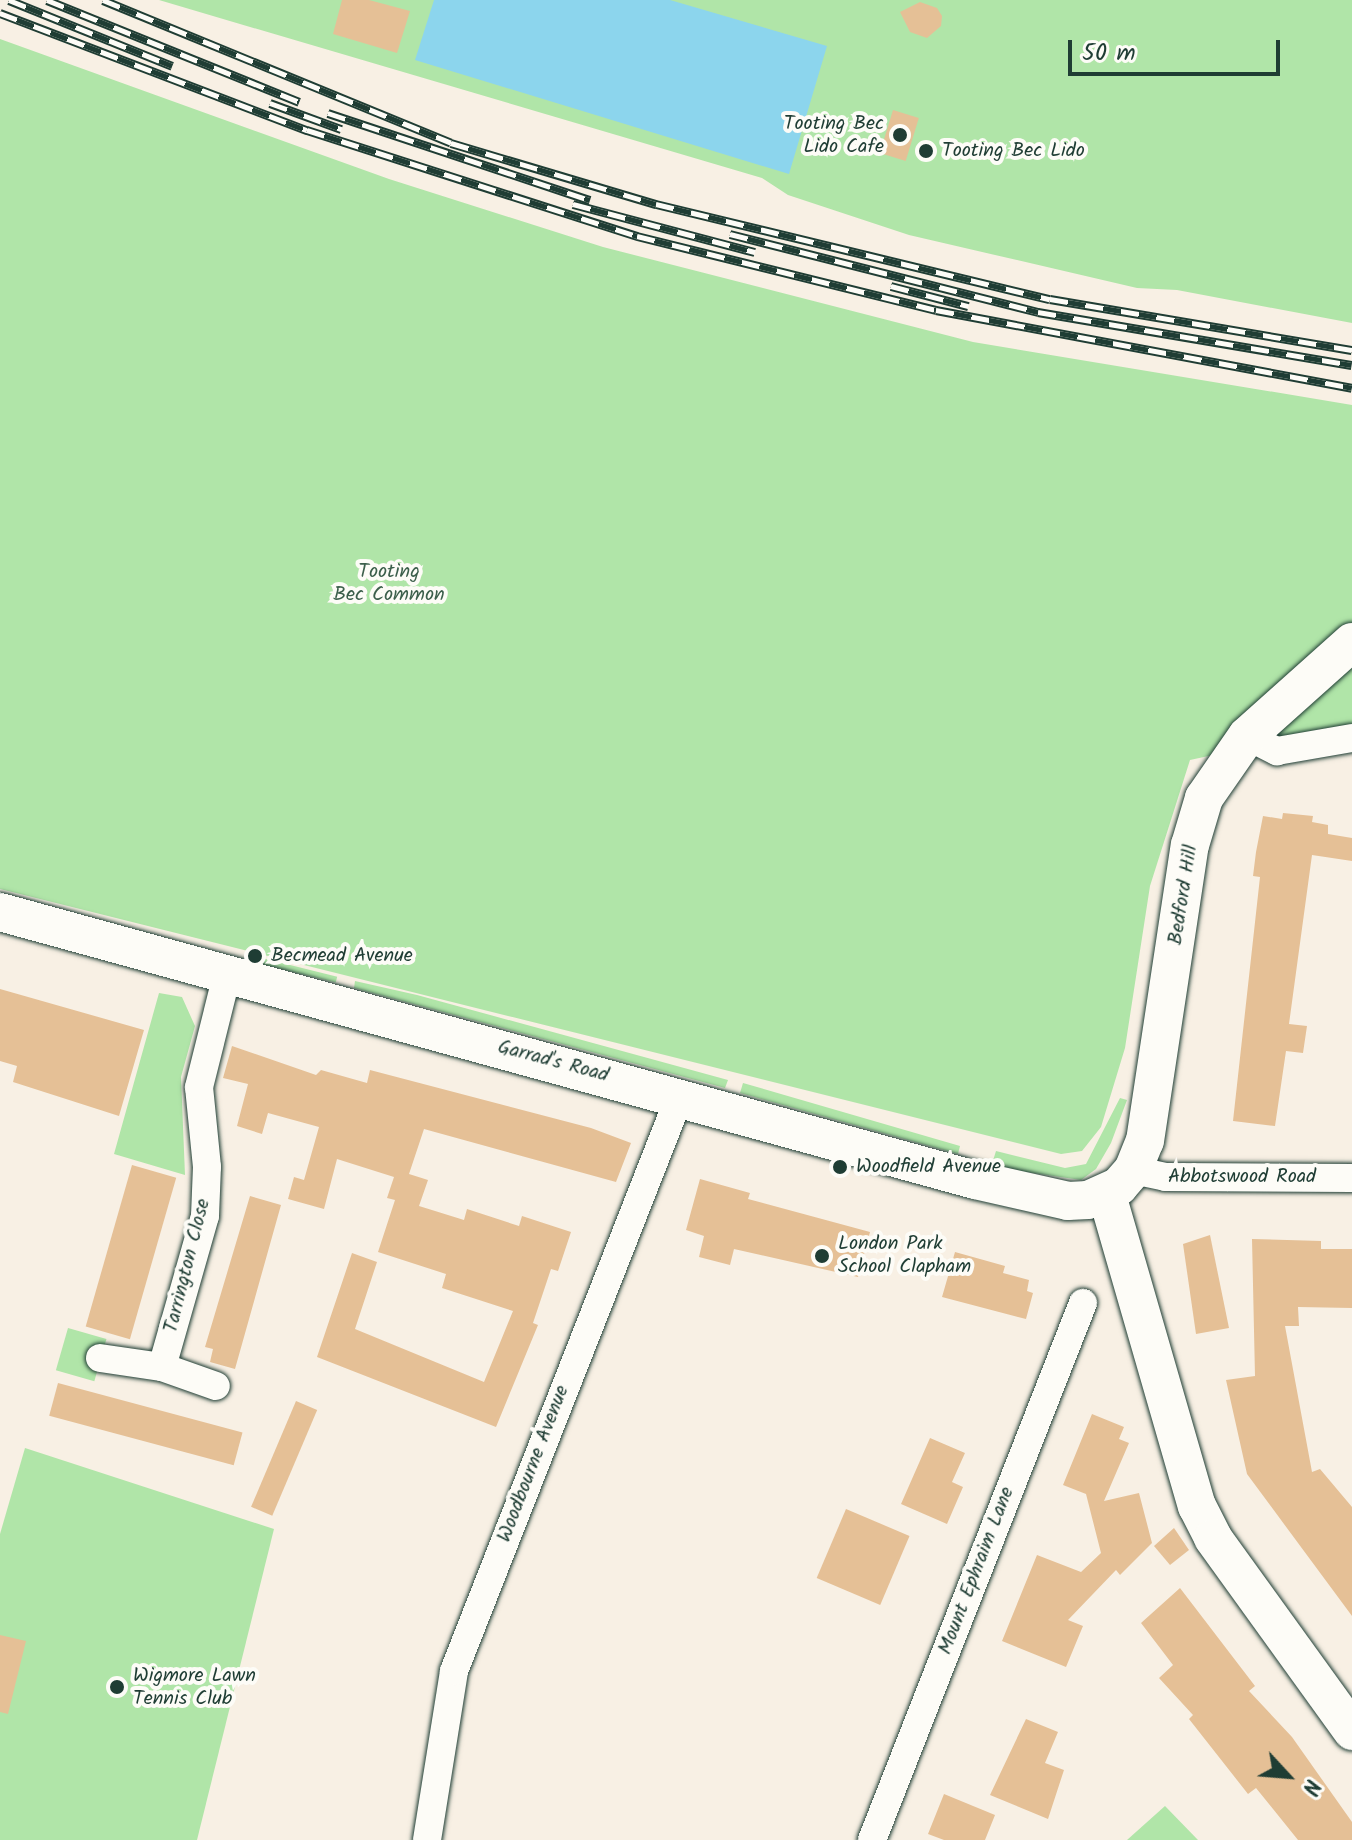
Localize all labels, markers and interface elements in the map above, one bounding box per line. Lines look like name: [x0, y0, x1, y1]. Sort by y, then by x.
scale bar: [1072, 24, 1284, 74]
text: 50 m: [1082, 34, 1136, 73]
place label: Tooting Bec Lido Cafe: [784, 112, 884, 159]
marker: Tooting Bec Lido Cafe: [891, 126, 909, 144]
place label: Tooting Bec Lido: [942, 139, 1085, 163]
marker: Tooting Bec Lido: [917, 142, 935, 160]
park label: Tooting Bec Common: [333, 561, 445, 608]
street label: Bedford Hill: [1164, 843, 1204, 947]
place label: Becmead Avenue: [271, 944, 413, 968]
marker: Becmead Avenue: [246, 947, 264, 965]
street label: Garrad's Road: [495, 1036, 611, 1088]
place label: Woodfield Avenue: [856, 1155, 1001, 1179]
marker: Woodfield Avenue: [831, 1158, 849, 1176]
street label: Abbotswood Road: [1168, 1165, 1316, 1189]
street label: Tarrington Close: [160, 1197, 216, 1335]
place label: London Park School Clapham: [838, 1232, 971, 1279]
marker: London Park School Clapham: [813, 1247, 831, 1265]
street label: Woodbourne Avenue: [493, 1382, 575, 1546]
street label: Mount Ephraim Lane: [934, 1484, 1020, 1658]
place label: Wigmore Lawn Tennis Club: [133, 1664, 256, 1711]
marker: Wigmore Lawn Tennis Club: [108, 1678, 126, 1696]
north arrow: [1248, 1736, 1328, 1816]
text: N: [1291, 1773, 1329, 1801]

